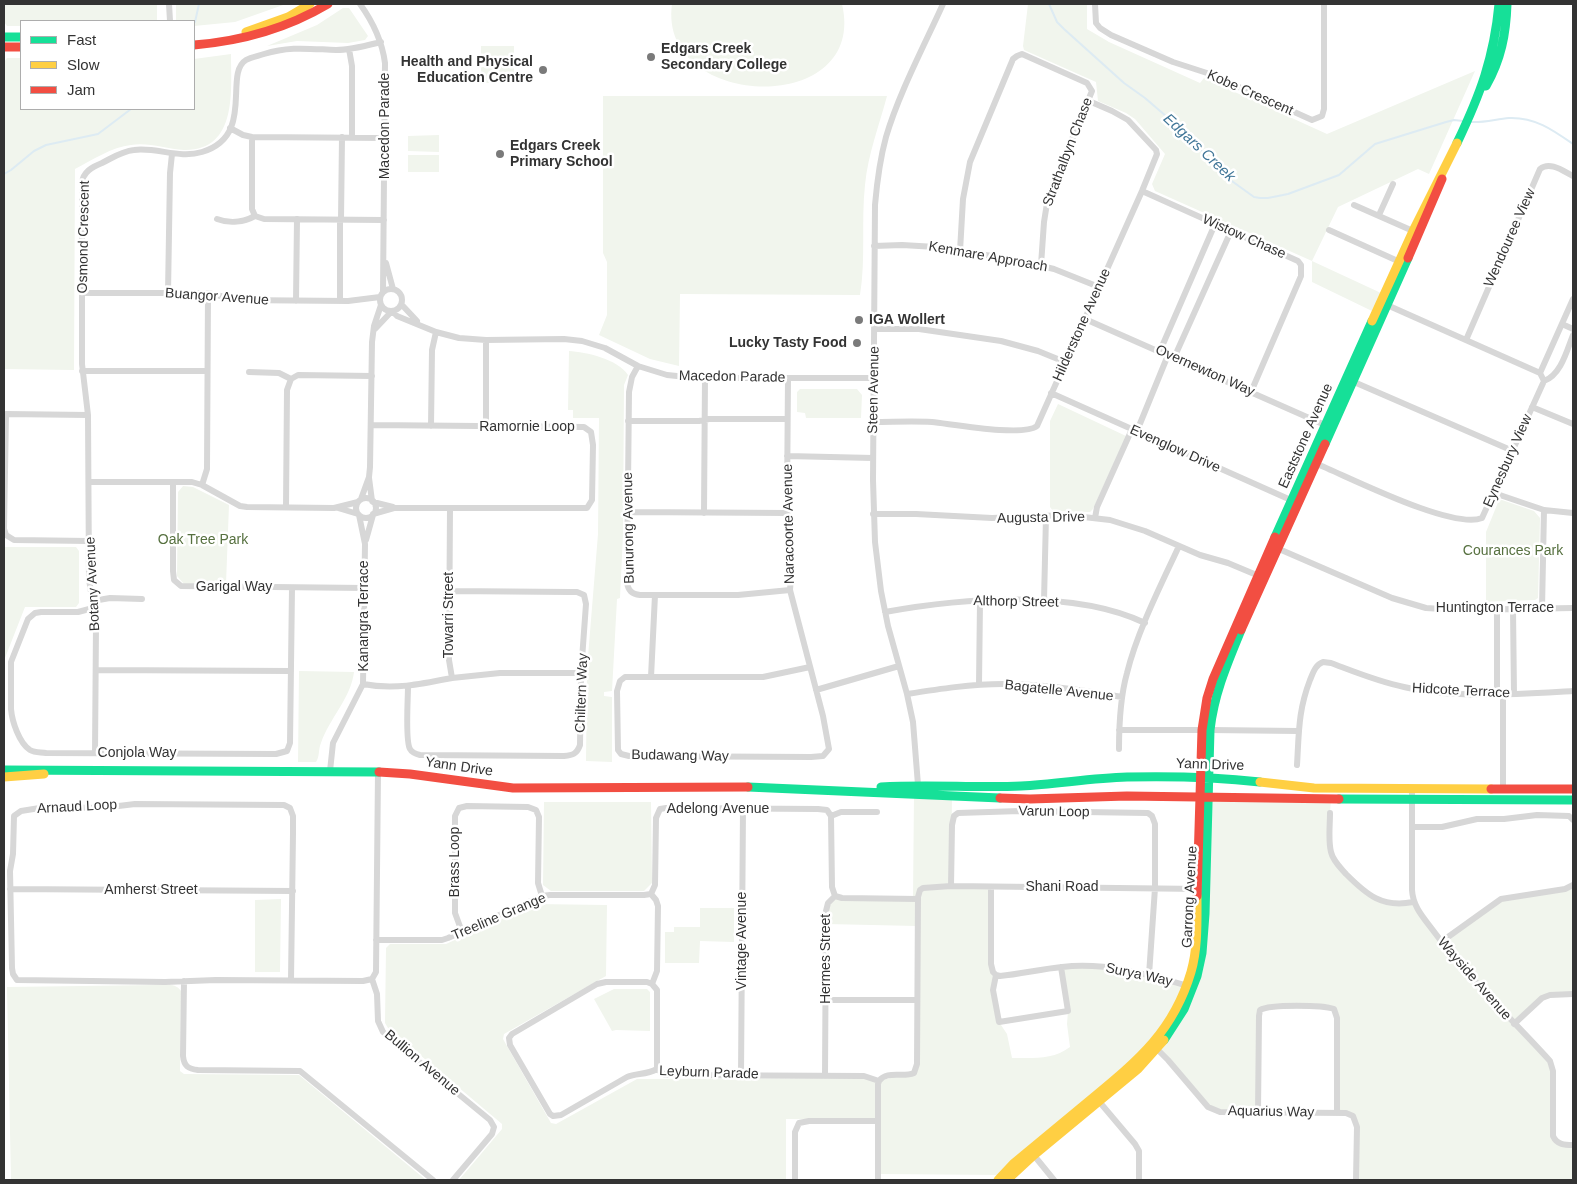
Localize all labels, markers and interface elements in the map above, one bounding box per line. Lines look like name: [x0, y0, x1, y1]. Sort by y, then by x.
legend: [20, 20, 195, 110]
text: Fast: [67, 31, 96, 48]
place label: Edgars Creek Secondary College: [661, 41, 787, 74]
marker: Edgars Creek Secondary College: [645, 51, 657, 63]
place label: Health and Physical Education Centre: [401, 54, 533, 86]
text: Slow: [67, 56, 100, 73]
marker: Health and Physical Education Centre: [537, 64, 549, 76]
street label: Kobe Crescent: [1204, 66, 1296, 120]
street label: Macedon Parade: [377, 73, 393, 179]
text: Jam: [67, 81, 95, 98]
street label: Strathalbyn Chase: [1040, 95, 1096, 209]
water label: Edgars Creek: [1159, 110, 1239, 186]
place label: Edgars Creek Primary School: [510, 138, 613, 170]
marker: Edgars Creek Primary School: [494, 148, 506, 160]
street label: Osmond Crescent: [75, 180, 93, 294]
street label: Wendouree View: [1481, 186, 1539, 290]
street label: Wistow Chase: [1200, 211, 1288, 263]
street label: Kenmare Approach: [927, 238, 1049, 276]
street label: Hilderstone Avenue: [1050, 266, 1114, 384]
street label: Buangor Avenue: [165, 285, 269, 309]
place label: IGA Wollert: [869, 312, 945, 328]
marker: IGA Wollert: [853, 314, 865, 326]
place label: Lucky Tasty Food: [729, 335, 847, 351]
marker: Lucky Tasty Food: [851, 337, 863, 349]
street label: Overnewton Way: [1153, 342, 1257, 400]
street label: Steen Avenue: [865, 346, 883, 434]
street label: Macedon Parade: [679, 368, 785, 386]
street label: Eaststone Avenue: [1275, 381, 1337, 491]
street label: Eynesbury View: [1480, 412, 1536, 510]
street label: Ramornie Loop: [479, 419, 575, 435]
street label: Evenglow Drive: [1127, 422, 1223, 476]
street label: Naracoorte Avenue: [780, 464, 798, 584]
street label: Bunurong Avenue: [620, 472, 638, 584]
street label: Augusta Drive: [997, 509, 1085, 527]
park label: Oak Tree Park: [158, 532, 248, 548]
street label: Botany Avenue: [82, 536, 104, 632]
park label: Courances Park: [1463, 543, 1563, 559]
street label: Kanangra Terrace: [356, 560, 372, 672]
street label: Towarri Street: [441, 572, 457, 658]
street label: Garigal Way: [196, 579, 272, 595]
street label: Althorp Street: [973, 593, 1059, 611]
street label: Huntington Terrace: [1436, 600, 1554, 616]
street label: Chiltern Way: [572, 653, 592, 733]
street label: Bagatelle Avenue: [1004, 677, 1114, 705]
street label: Hidcote Terrace: [1412, 680, 1510, 702]
street label: Conjola Way: [98, 745, 176, 761]
street label: Budawang Way: [631, 747, 729, 765]
street label: Yann Drive: [424, 754, 494, 780]
street label: Yann Drive: [1176, 755, 1244, 775]
street label: Arnaud Loop: [37, 797, 117, 817]
street label: Adelong Avenue: [667, 801, 769, 817]
street label: Varun Loop: [1018, 803, 1090, 821]
street label: Brass Loop: [447, 827, 463, 897]
street label: Garrong Avenue: [1179, 845, 1201, 949]
street label: Shani Road: [1025, 879, 1099, 895]
street label: Amherst Street: [104, 882, 198, 898]
street label: Treeline Grange: [449, 890, 549, 944]
street label: Vintage Avenue: [734, 892, 750, 990]
street label: Hermes Street: [818, 914, 834, 1004]
street label: Wayside Avenue: [1433, 934, 1515, 1024]
street label: Surya Way: [1104, 960, 1174, 990]
street label: Bullion Avenue: [381, 1027, 463, 1099]
street label: Leyburn Parade: [659, 1063, 759, 1083]
street label: Aquarius Way: [1228, 1103, 1314, 1121]

